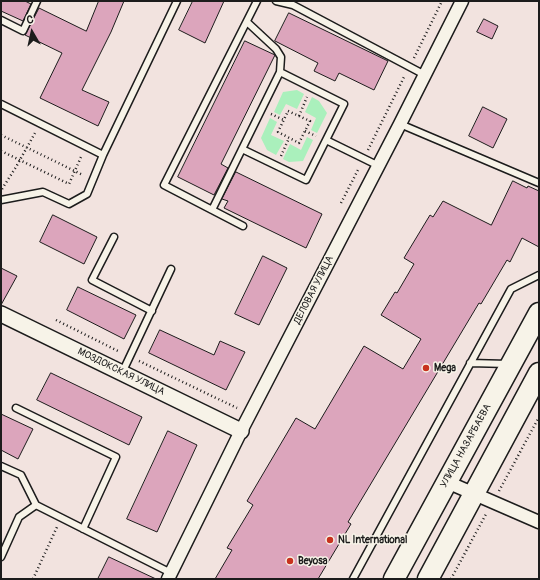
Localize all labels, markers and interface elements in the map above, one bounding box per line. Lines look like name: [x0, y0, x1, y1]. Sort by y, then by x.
north arrow: [12, 12, 52, 52]
text: С: [26, 13, 34, 27]
street label: ДЕЛОВАЯ УЛИЦА: [292, 254, 336, 326]
street label: МОЗДОКСКАЯ УЛИЦА: [75, 346, 167, 398]
place label: Mega: [434, 362, 456, 374]
marker: Mega: [421, 363, 431, 373]
street label: УЛИЦА НАЗАРБАЕВА: [438, 402, 494, 490]
place label: NL International: [338, 534, 407, 546]
marker: NL International: [325, 535, 335, 545]
place label: Beyosa: [298, 555, 327, 567]
marker: Beyosa: [285, 556, 295, 566]

